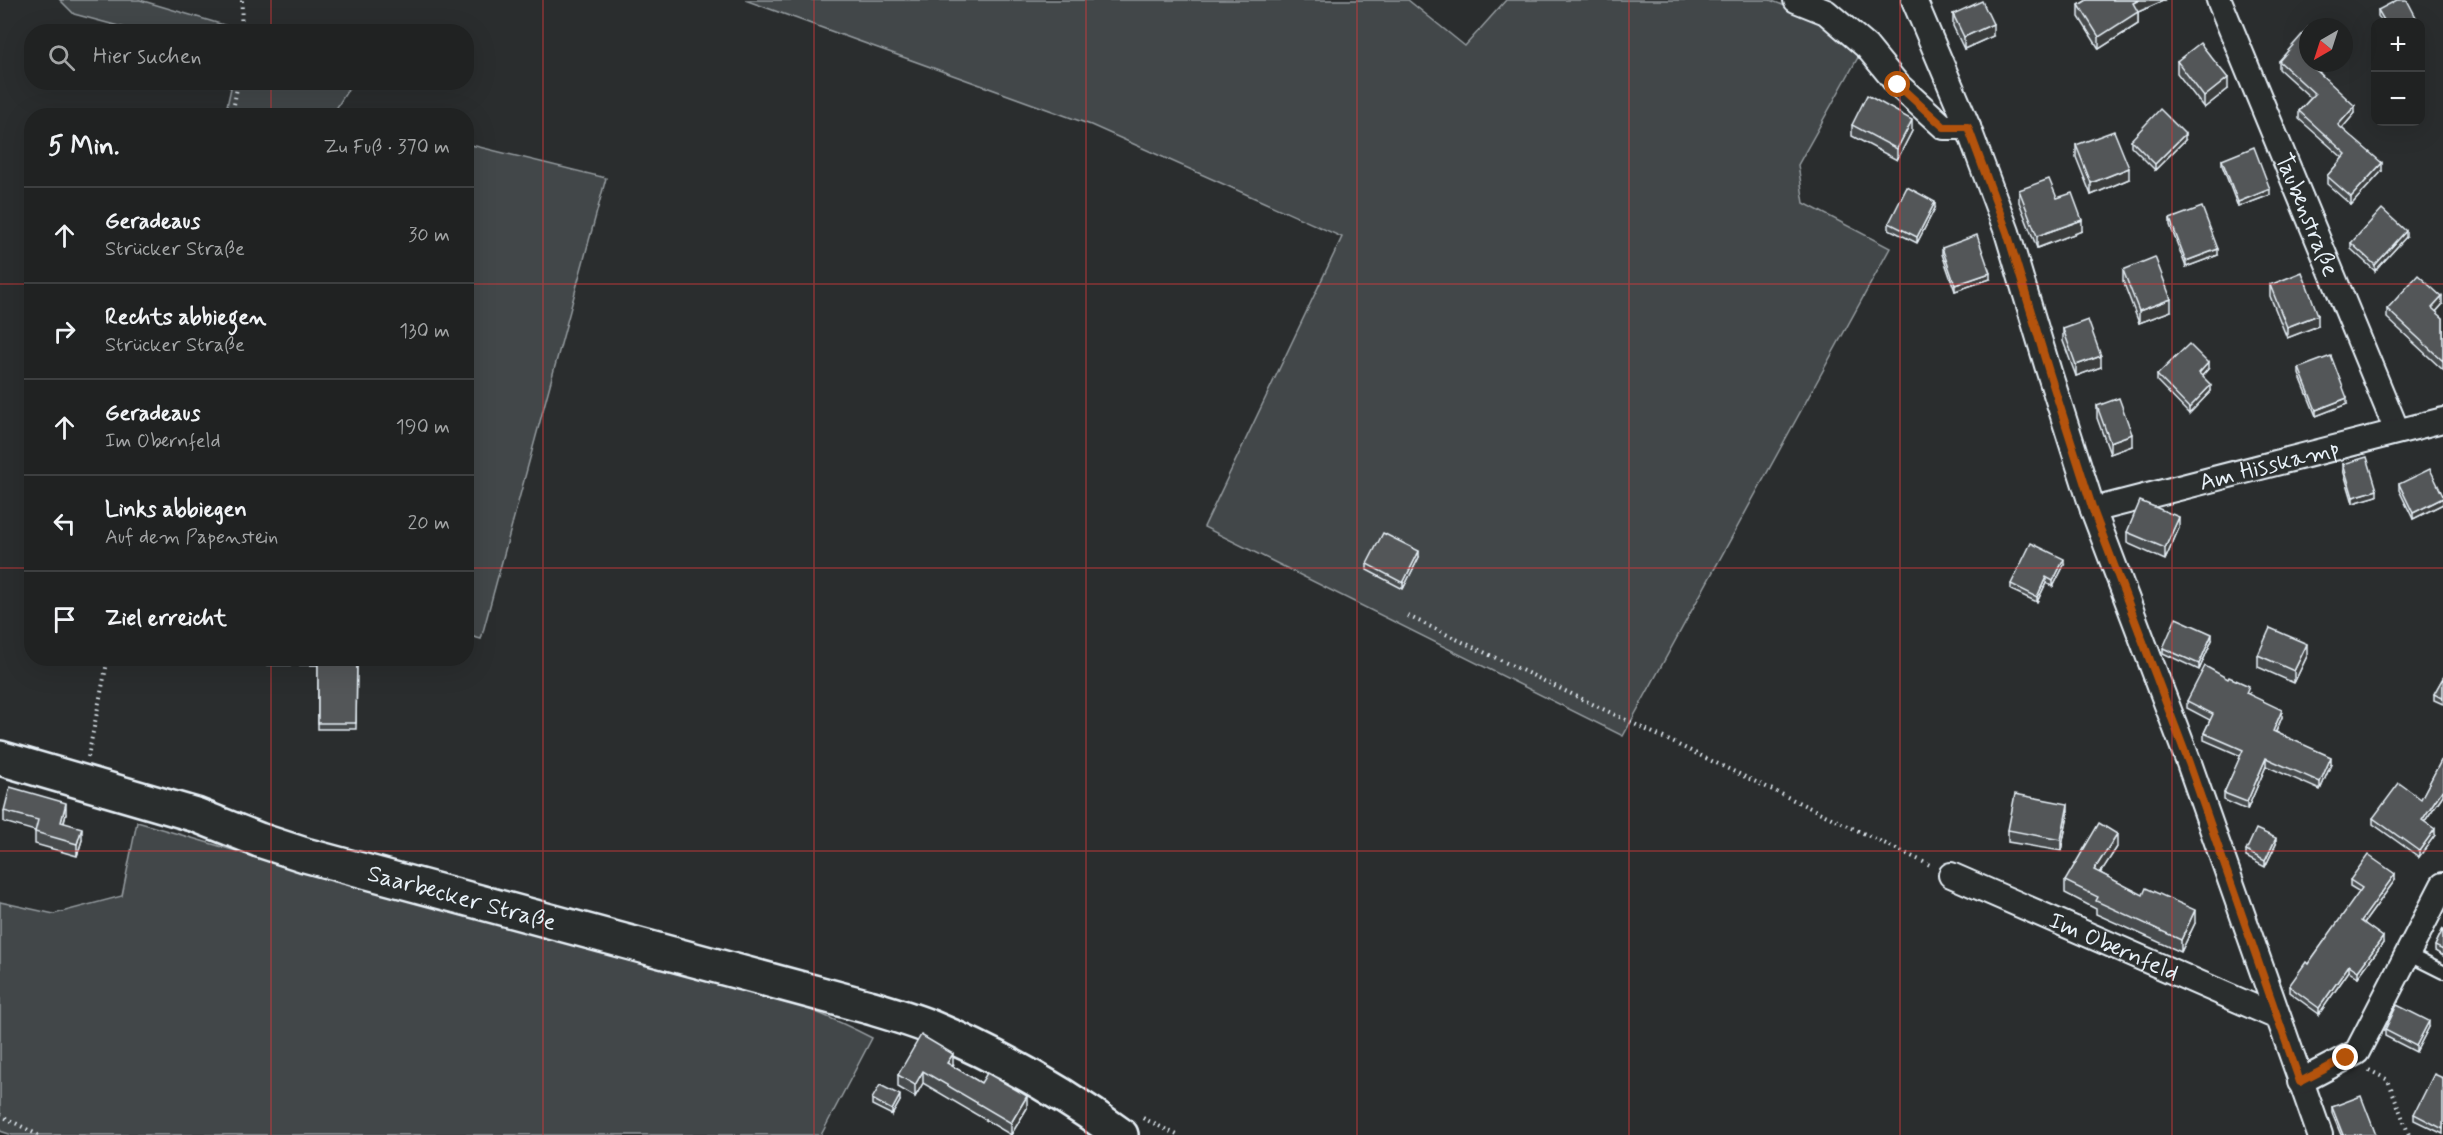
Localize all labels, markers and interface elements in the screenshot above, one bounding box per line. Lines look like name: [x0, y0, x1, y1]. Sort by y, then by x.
north arrow: [2299, 18, 2353, 72]
map controls: [2371, 18, 2425, 126]
button: +: [2371, 18, 2425, 72]
search box: [24, 24, 474, 90]
icon: search: [45, 41, 78, 74]
text: Hier suchen: [93, 43, 202, 71]
route start: [1884, 71, 1910, 97]
button: −: [2371, 72, 2425, 126]
text: 5 Min.: [48, 130, 119, 164]
text: Zu Fuß · 370 m: [323, 134, 450, 161]
street label: Taubenstraße: [2267, 149, 2345, 281]
text: Geradeaus: [105, 208, 200, 236]
icon: ahead: [48, 219, 81, 252]
text: 30 m: [408, 222, 450, 249]
text: Strücker Straße: [105, 236, 245, 263]
text: Rechts abbiegen: [105, 304, 266, 332]
icon: right: [48, 315, 81, 348]
text: 130 m: [399, 318, 450, 345]
text: Strücker Straße: [105, 332, 245, 359]
text: Geradeaus: [105, 400, 200, 428]
icon: ahead: [48, 411, 81, 444]
text: 190 m: [396, 414, 450, 441]
text: Im Obernfeld: [105, 428, 221, 455]
street label: Am Hisskamp: [2196, 433, 2343, 499]
text: Links abbiegen: [105, 496, 247, 524]
icon: left: [48, 507, 81, 540]
text: 20 m: [407, 510, 450, 537]
text: Auf dem Papenstein: [105, 524, 278, 551]
icon: arrive: [48, 603, 81, 636]
text: Ziel erreicht: [105, 605, 227, 633]
street label: Saarbecker Straße: [364, 859, 560, 939]
street label: Im Obernfeld: [2044, 906, 2183, 989]
route end: [2332, 1044, 2358, 1070]

